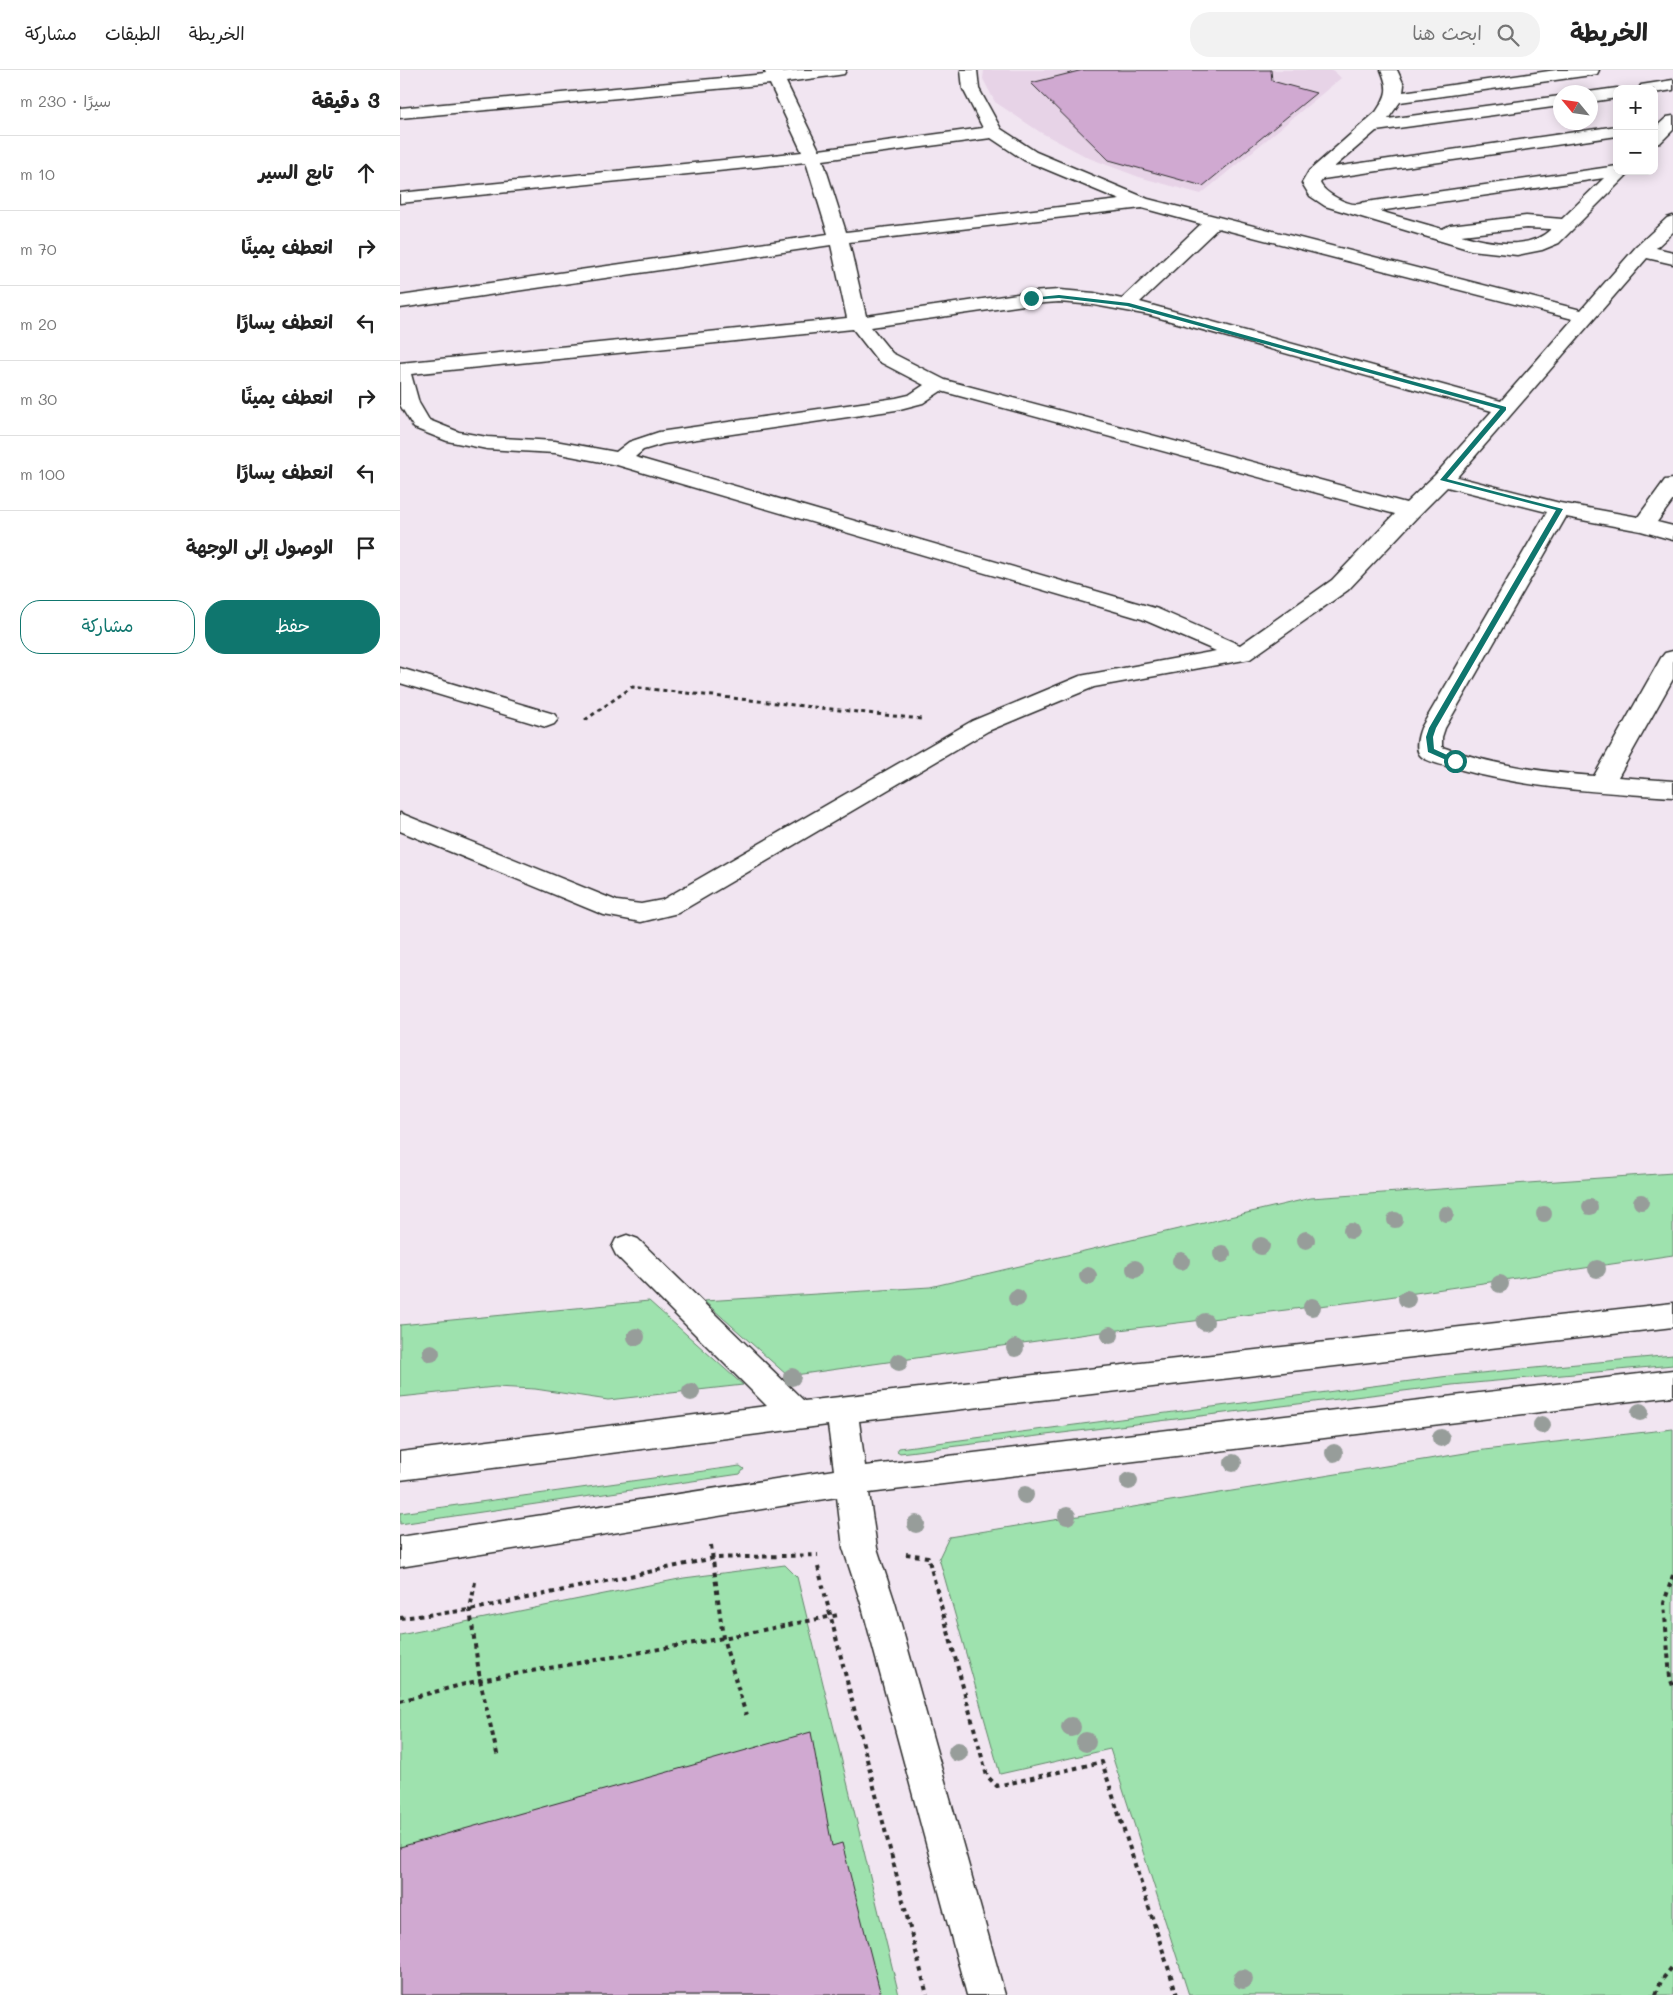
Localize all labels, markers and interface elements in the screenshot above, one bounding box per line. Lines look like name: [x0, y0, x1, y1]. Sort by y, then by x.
search box: [1190, 12, 1540, 57]
text: الخريطة: [1570, 16, 1648, 47]
text: ابحث هنا: [1412, 20, 1482, 45]
text: مشاركة: [25, 21, 77, 45]
text: الطبقات: [105, 21, 161, 45]
text: الخريطة: [189, 21, 245, 45]
icon: search: [1494, 21, 1522, 49]
north arrow: [1553, 85, 1598, 130]
map controls: [1613, 85, 1658, 175]
button: +: [1613, 85, 1658, 130]
text: 3 دقيقة: [311, 86, 380, 113]
text: سيرًا · 230 m: [20, 90, 111, 111]
button: −: [1613, 130, 1658, 175]
text: تابع السير: [258, 159, 333, 184]
icon: ahead: [352, 159, 380, 187]
text: 10 m: [20, 163, 55, 184]
text: انعطف يمينًا: [241, 234, 333, 259]
icon: right: [352, 234, 380, 262]
text: 70 m: [20, 238, 57, 259]
route end: [1020, 287, 1043, 310]
text: انعطف يسارًا: [236, 309, 333, 334]
icon: left: [352, 309, 380, 337]
text: 20 m: [20, 313, 57, 334]
text: انعطف يمينًا: [241, 384, 333, 409]
icon: right: [352, 384, 380, 412]
text: 30 m: [20, 388, 57, 409]
text: انعطف يسارًا: [236, 459, 333, 484]
icon: left: [352, 459, 380, 487]
text: 100 m: [20, 463, 65, 484]
text: الوصول إلى الوجهة: [186, 534, 333, 559]
icon: arrive: [352, 534, 380, 562]
button: مشاركة: [20, 600, 195, 654]
button: حفظ: [205, 600, 380, 654]
route start: [1444, 750, 1467, 773]

